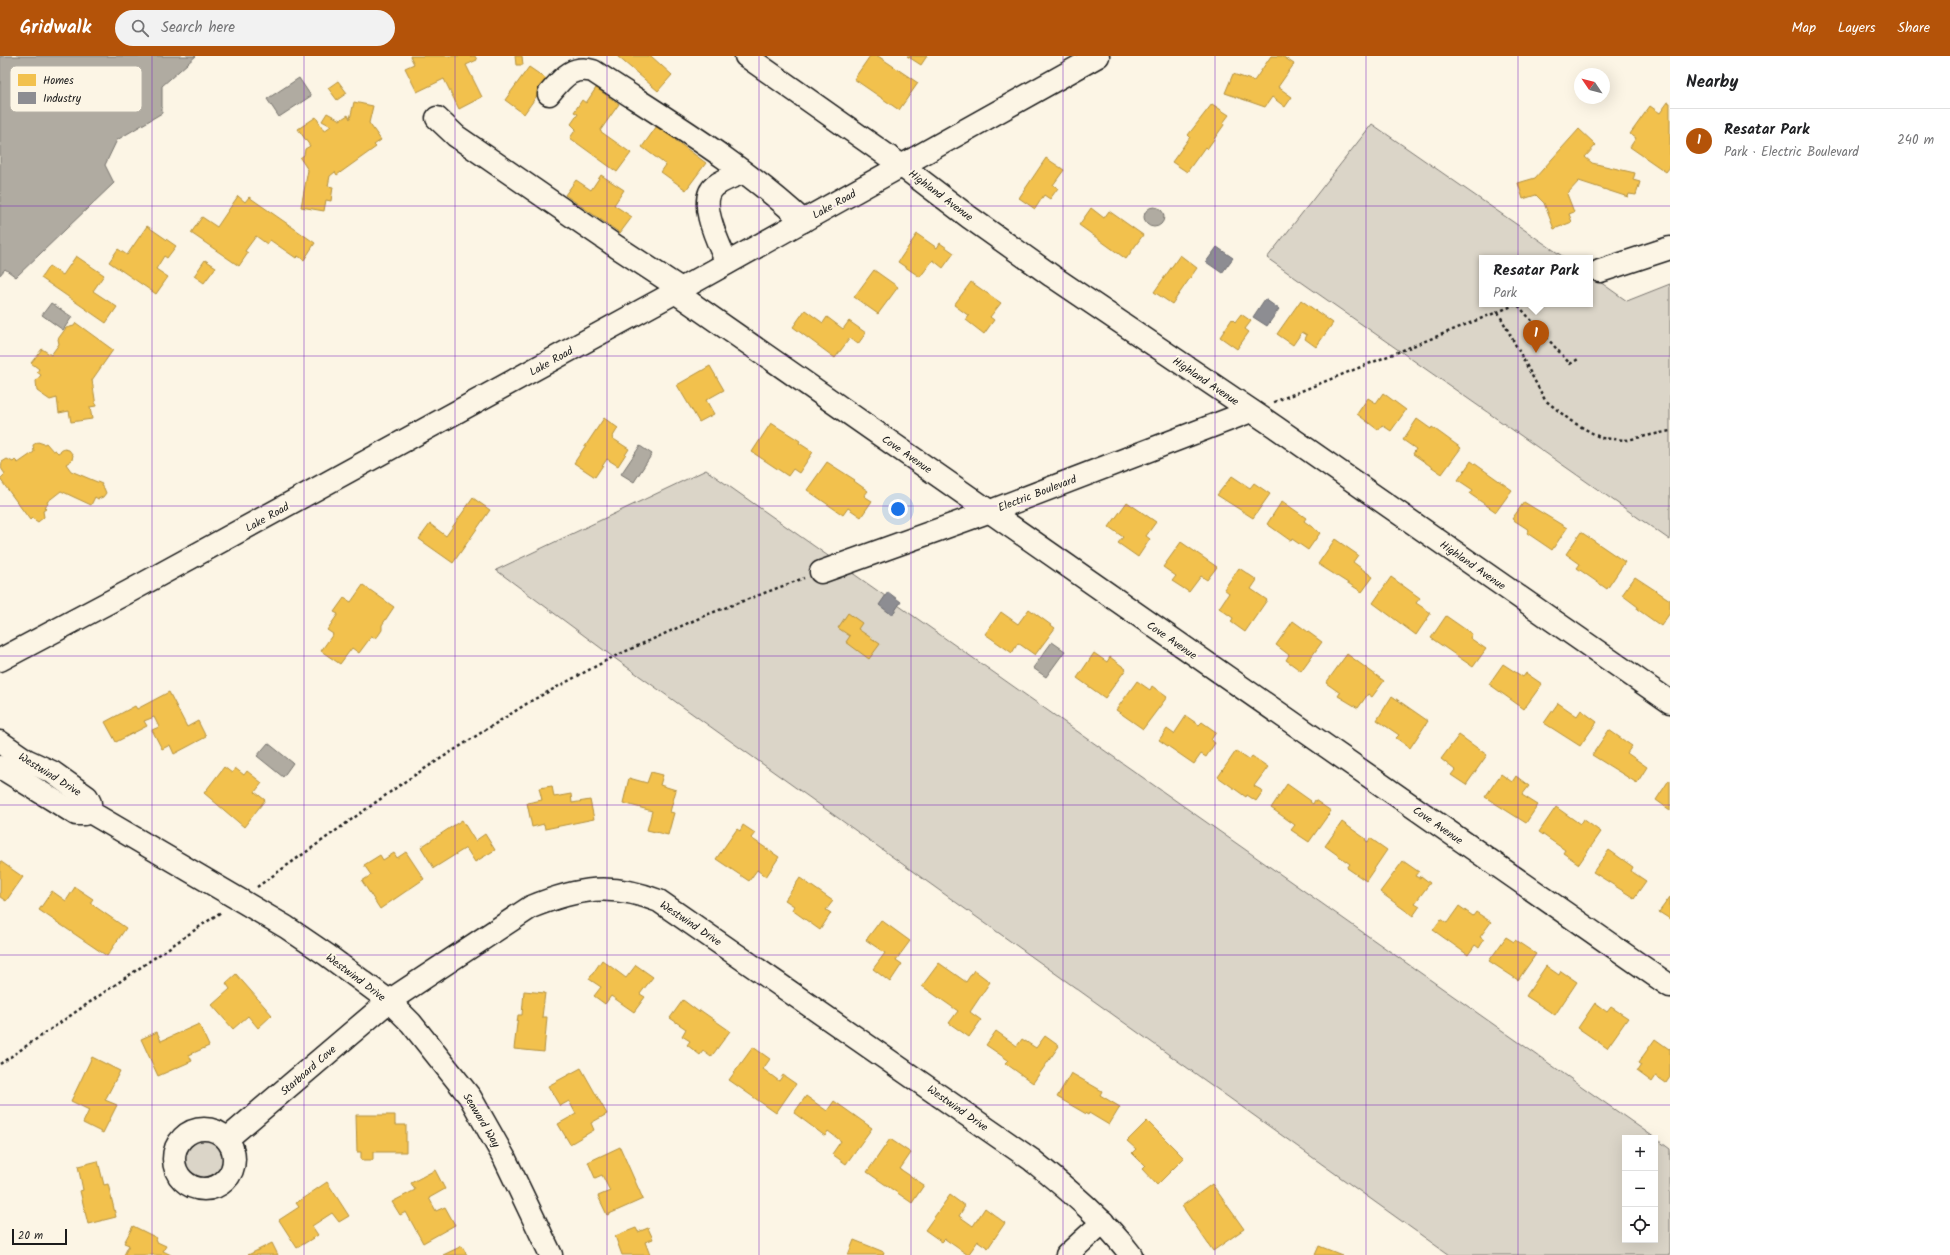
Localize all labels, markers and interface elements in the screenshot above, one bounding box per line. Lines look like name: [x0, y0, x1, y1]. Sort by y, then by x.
search box: [115, 10, 395, 46]
text: Gridwalk: [20, 13, 91, 43]
text: Search here: [161, 16, 235, 40]
icon: search: [129, 17, 151, 39]
text: Map: [1792, 17, 1816, 39]
text: Layers: [1838, 17, 1876, 39]
text: Share: [1898, 17, 1930, 39]
legend: [10, 66, 142, 112]
north arrow: [1574, 68, 1610, 104]
text: Nearby: [1686, 69, 1738, 96]
text: Homes: [43, 72, 74, 90]
text: Industry: [43, 90, 82, 108]
text: Resatar Park: [1724, 118, 1809, 142]
text: 1: [1697, 130, 1701, 151]
text: 240 m: [1897, 130, 1934, 151]
text: Park · Electric Boulevard: [1724, 142, 1859, 163]
street label: Highland Avenue: [904, 165, 977, 226]
street label: Lake Road: [809, 185, 860, 224]
popup: [1479, 255, 1593, 307]
text: Resatar Park: [1493, 259, 1579, 283]
text: Park: [1493, 283, 1517, 304]
pin: 1: [1523, 320, 1549, 353]
street label: Lake Road: [526, 342, 577, 381]
street label: Highland Avenue: [1168, 353, 1242, 411]
street label: Cove Avenue: [878, 431, 935, 479]
street label: Electric Boulevard: [996, 471, 1080, 517]
street label: Lake Road: [242, 498, 293, 537]
your location: [888, 499, 908, 519]
street label: Highland Avenue: [1436, 536, 1509, 595]
street label: Cove Avenue: [1143, 617, 1200, 665]
street label: Westwind Drive: [14, 748, 84, 801]
street label: Cove Avenue: [1409, 802, 1466, 850]
street label: Westwind Drive: [656, 896, 725, 951]
street label: Westwind Drive: [322, 949, 389, 1006]
street label: Starboard Cove: [277, 1041, 341, 1100]
street label: Westwind Drive: [923, 1081, 992, 1137]
street label: Seaward Way: [458, 1090, 505, 1152]
map controls: [1622, 1135, 1658, 1243]
button: +: [1622, 1135, 1658, 1171]
button: −: [1622, 1171, 1658, 1207]
button: locate: [1622, 1207, 1658, 1243]
scale bar: [12, 1227, 67, 1246]
text: 20 m: [18, 1227, 43, 1245]

